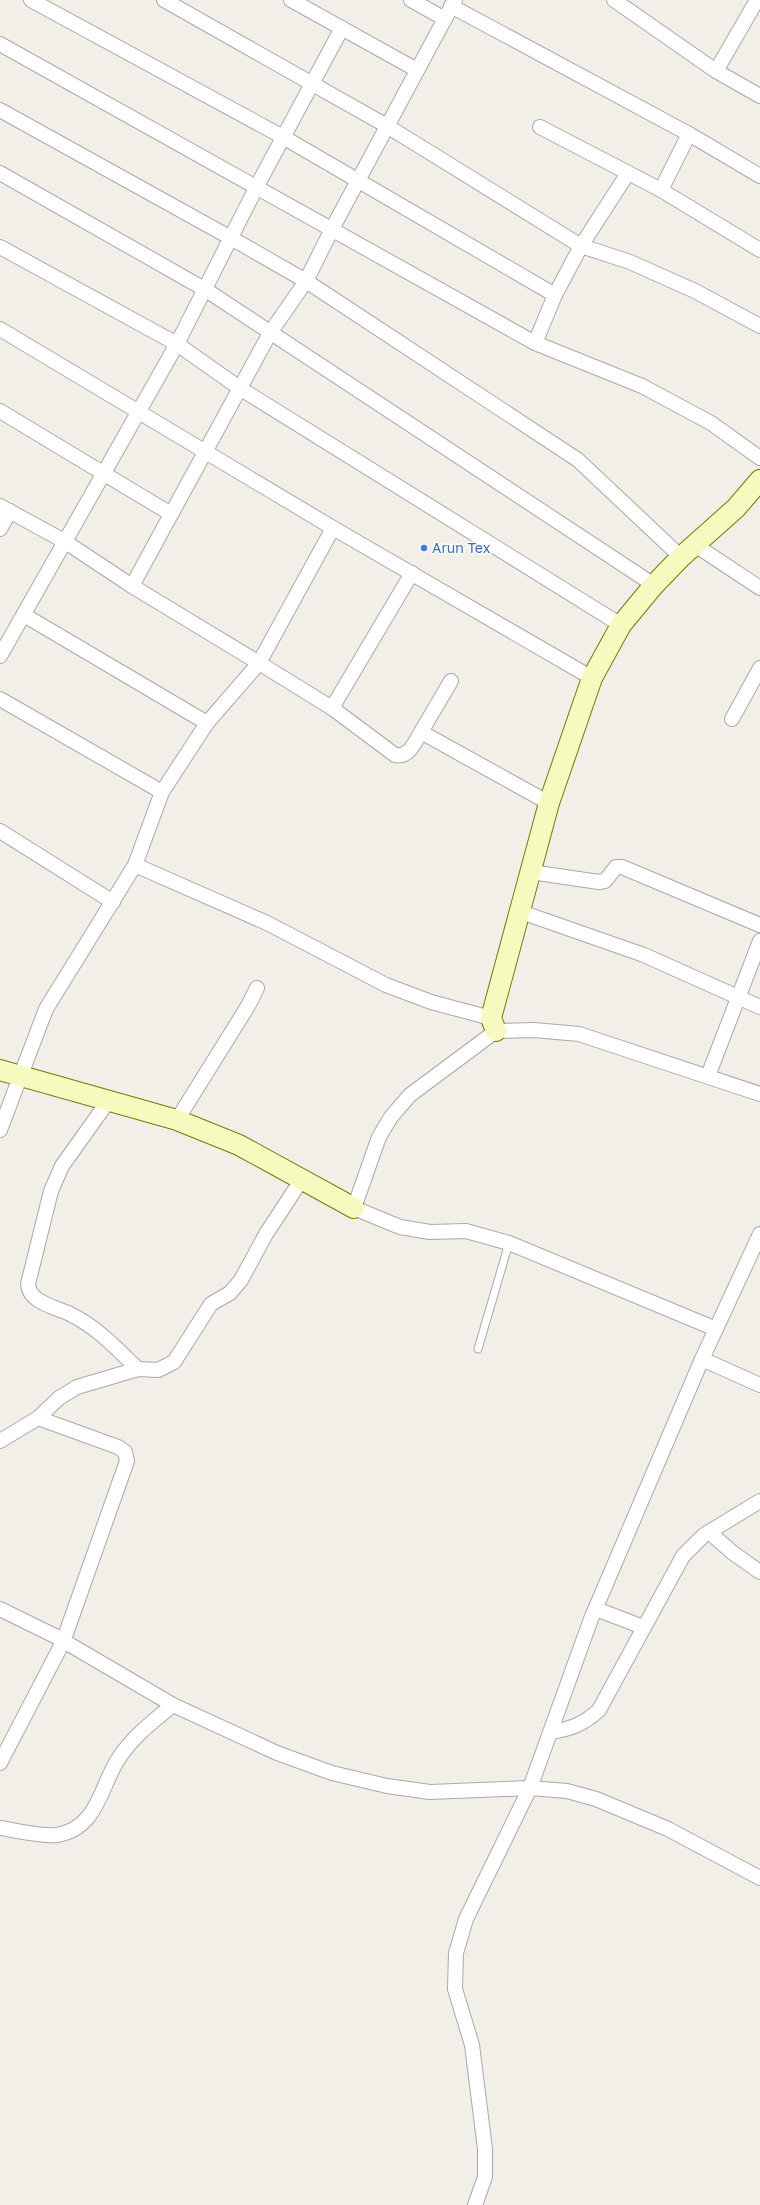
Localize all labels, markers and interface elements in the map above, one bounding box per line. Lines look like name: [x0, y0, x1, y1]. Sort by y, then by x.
place label: Arun Tex: [432, 539, 491, 556]
marker: Arun Tex: [419, 543, 429, 553]

